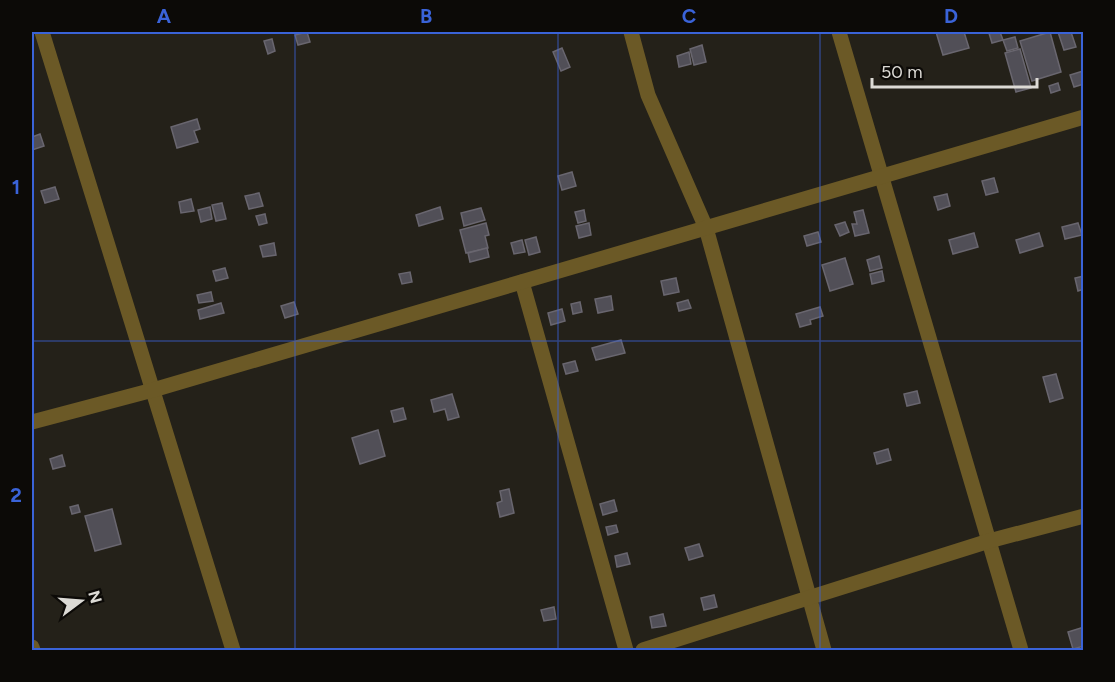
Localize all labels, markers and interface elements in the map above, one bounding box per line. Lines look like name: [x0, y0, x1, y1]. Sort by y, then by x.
text: A: [157, 4, 172, 28]
text: B: [420, 4, 432, 28]
text: C: [682, 4, 696, 28]
text: D: [944, 4, 958, 28]
scale bar: [872, 51, 1037, 89]
text: 50 m: [881, 61, 923, 83]
text: 1: [12, 175, 20, 199]
text: 2: [10, 483, 22, 507]
north arrow: [51, 571, 111, 631]
text: N: [84, 588, 106, 606]

